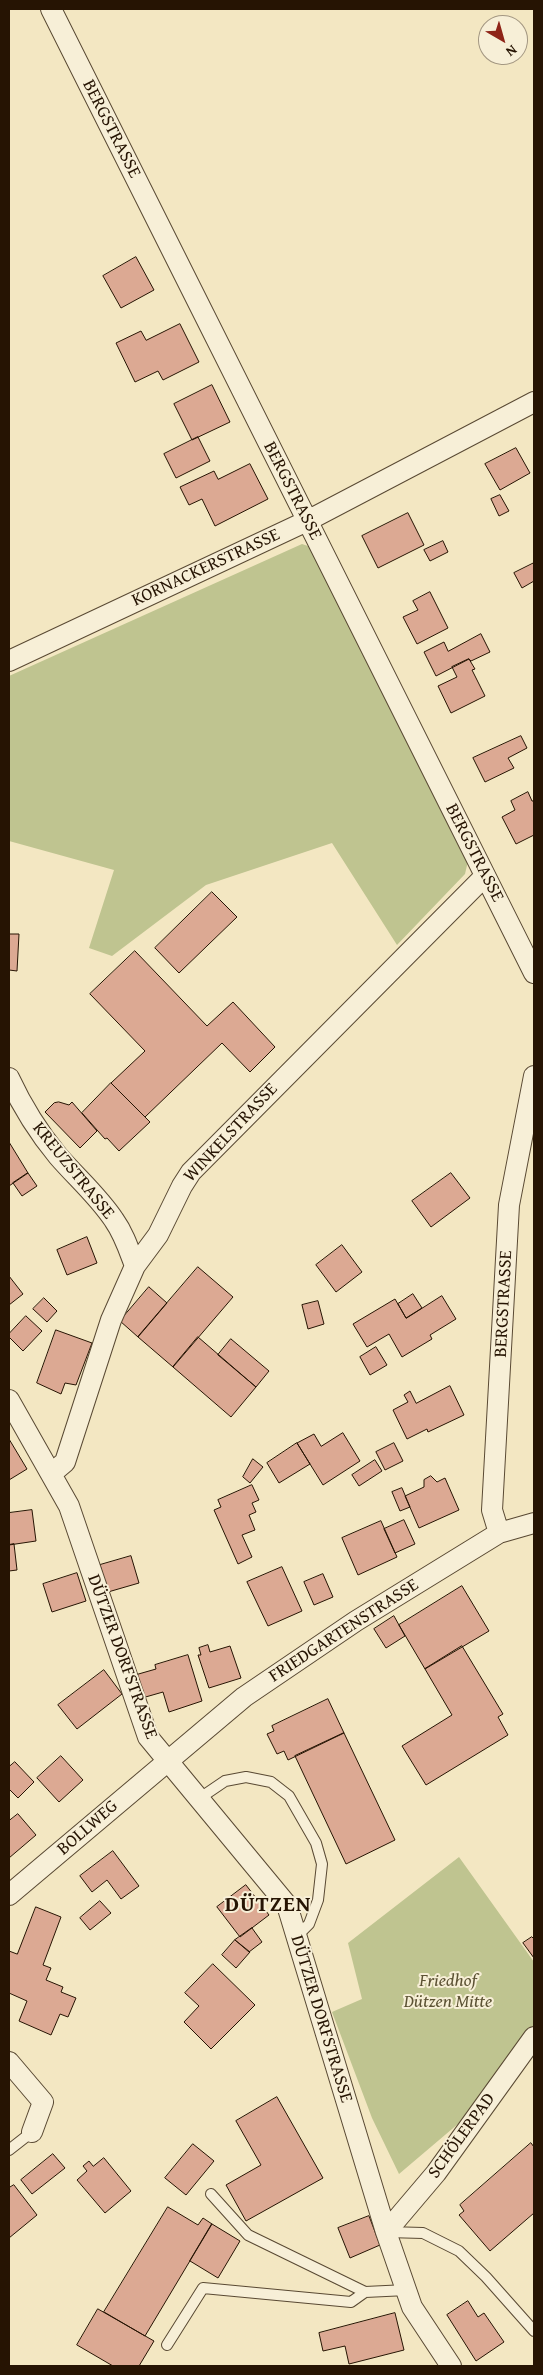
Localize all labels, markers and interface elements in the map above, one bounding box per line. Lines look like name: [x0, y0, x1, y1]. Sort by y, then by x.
north arrow: [478, 15, 528, 65]
text: N: [502, 40, 521, 62]
street label: BERGSTRASSE: [77, 76, 145, 182]
street label: BERGSTRASSE: [258, 438, 326, 544]
street label: KORNACKERSTRASSE: [129, 524, 283, 612]
street label: BERGSTRASSE: [440, 800, 508, 906]
street label: WINKELSTRASSE: [179, 1079, 283, 1187]
street label: KREUZSTRASSE: [27, 1118, 119, 1224]
street label: BERGSTRASSE: [490, 1250, 518, 1358]
street label: DÜTZER DORFSTRASSE: [82, 1572, 162, 1742]
street label: FRIEDGARTENSTRASSE: [265, 1575, 423, 1687]
street label: BOLLWEG: [53, 1796, 123, 1860]
district label: DÜTZEN: [224, 1892, 312, 1918]
street label: DÜTZER DORFSTRASSE: [285, 1933, 357, 2105]
park label: Friedhof Dützen Mitte: [404, 1970, 492, 2012]
street label: SCHÖLERPAD: [424, 2089, 500, 2183]

